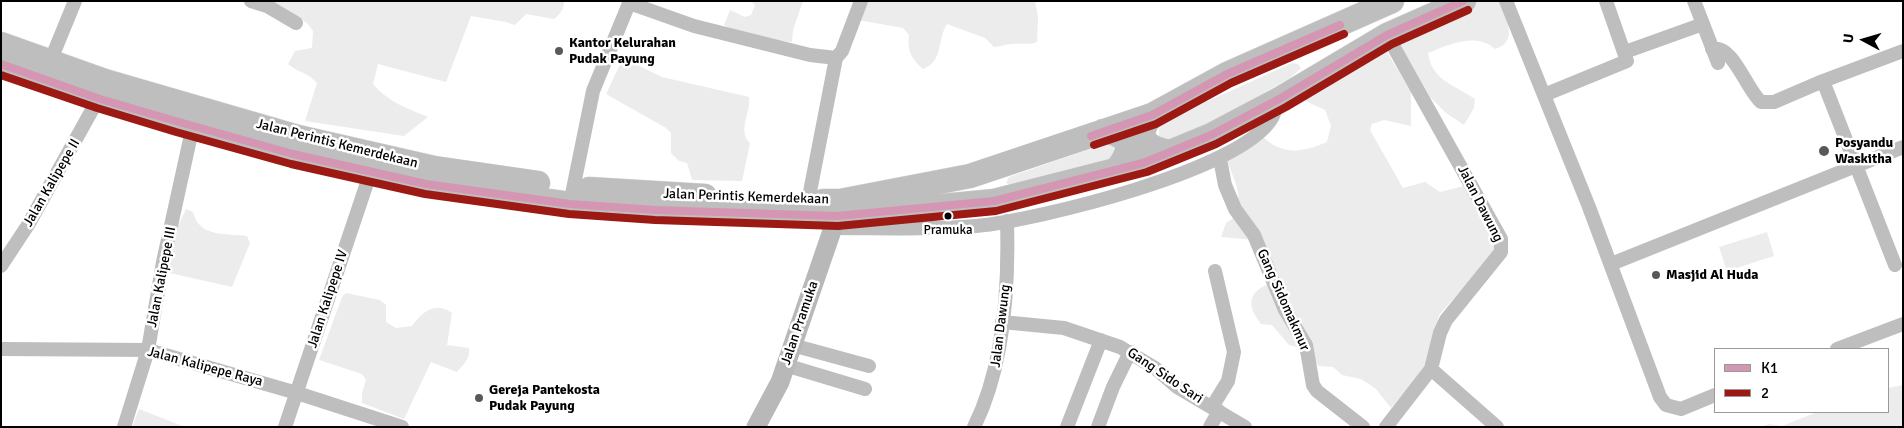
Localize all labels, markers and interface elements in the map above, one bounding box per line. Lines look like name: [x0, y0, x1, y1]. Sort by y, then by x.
north arrow: [1839, 15, 1889, 65]
text: U: [1840, 33, 1858, 44]
place label: Kantor Kelurahan Pudak Payung: [569, 35, 676, 68]
marker: Kantor Kelurahan Pudak Payung: [553, 45, 565, 57]
street label: Jalan Perintis Kemerdekaan: [254, 116, 420, 172]
place label: Posyandu Waskitha: [1835, 135, 1893, 168]
street label: Jalan Kalipepe II: [20, 136, 84, 230]
marker: Posyandu Waskitha: [1817, 144, 1831, 158]
street label: Jalan Dawung: [1454, 163, 1506, 245]
street label: Jalan Perintis Kemerdekaan: [663, 186, 829, 208]
marker: Pramuka: [943, 211, 953, 221]
place label: Pramuka: [923, 223, 973, 239]
street label: Jalan Kalipepe III: [144, 225, 180, 329]
street label: Gang Sidomakmur: [1253, 246, 1313, 354]
street label: Jalan Kalipepe IV: [304, 248, 352, 350]
place label: Masjid Al Huda: [1666, 267, 1758, 283]
marker: Masjid Al Huda: [1650, 269, 1662, 281]
street label: Jalan Pramuka: [778, 279, 822, 367]
street label: Jalan Dawung: [988, 283, 1014, 369]
street label: Jalan Kalipepe Raya: [145, 344, 265, 390]
street label: Gang Sido Sari: [1124, 345, 1206, 407]
legend: [1714, 348, 1889, 413]
text: K1: [1761, 359, 1778, 377]
place label: Gereja Pantekosta Pudak Payung: [489, 382, 600, 414]
text: 2: [1761, 384, 1769, 402]
marker: Gereja Pantekosta Pudak Payung: [473, 392, 485, 404]

